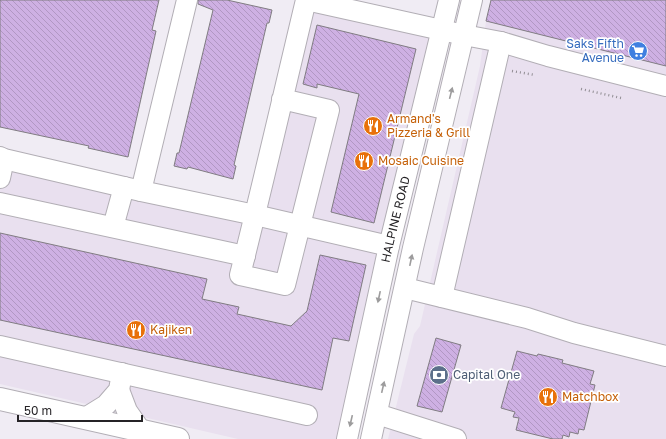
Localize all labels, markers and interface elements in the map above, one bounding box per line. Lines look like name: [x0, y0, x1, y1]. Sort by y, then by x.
place label: Saks Fifth Avenue: [566, 36, 624, 65]
supermarket icon: Saks Fifth Avenue: [627, 40, 649, 62]
one-way arrow: [448, 87, 454, 99]
place label: Armand's Pizzeria & Grill: [387, 111, 470, 140]
restaurant icon: Armand's Pizzeria & Grill: [362, 115, 384, 137]
restaurant icon: Mosaic Cuisine: [353, 150, 375, 172]
place label: Mosaic Cuisine: [378, 153, 464, 168]
street label: HALPINE ROAD: [378, 174, 413, 264]
one-way arrow: [408, 254, 414, 267]
one-way arrow: [375, 291, 381, 303]
restaurant icon: Kajiken: [125, 319, 147, 341]
place label: Kajiken: [150, 322, 192, 337]
bank icon: Capital One: [428, 364, 450, 386]
place label: Capital One: [453, 367, 520, 382]
one-way arrow: [380, 381, 386, 393]
restaurant icon: Matchbox: [537, 386, 559, 408]
place label: Matchbox: [562, 389, 619, 404]
scale bar: [18, 397, 142, 423]
text: 50 m: [24, 403, 52, 418]
one-way arrow: [347, 415, 353, 427]

